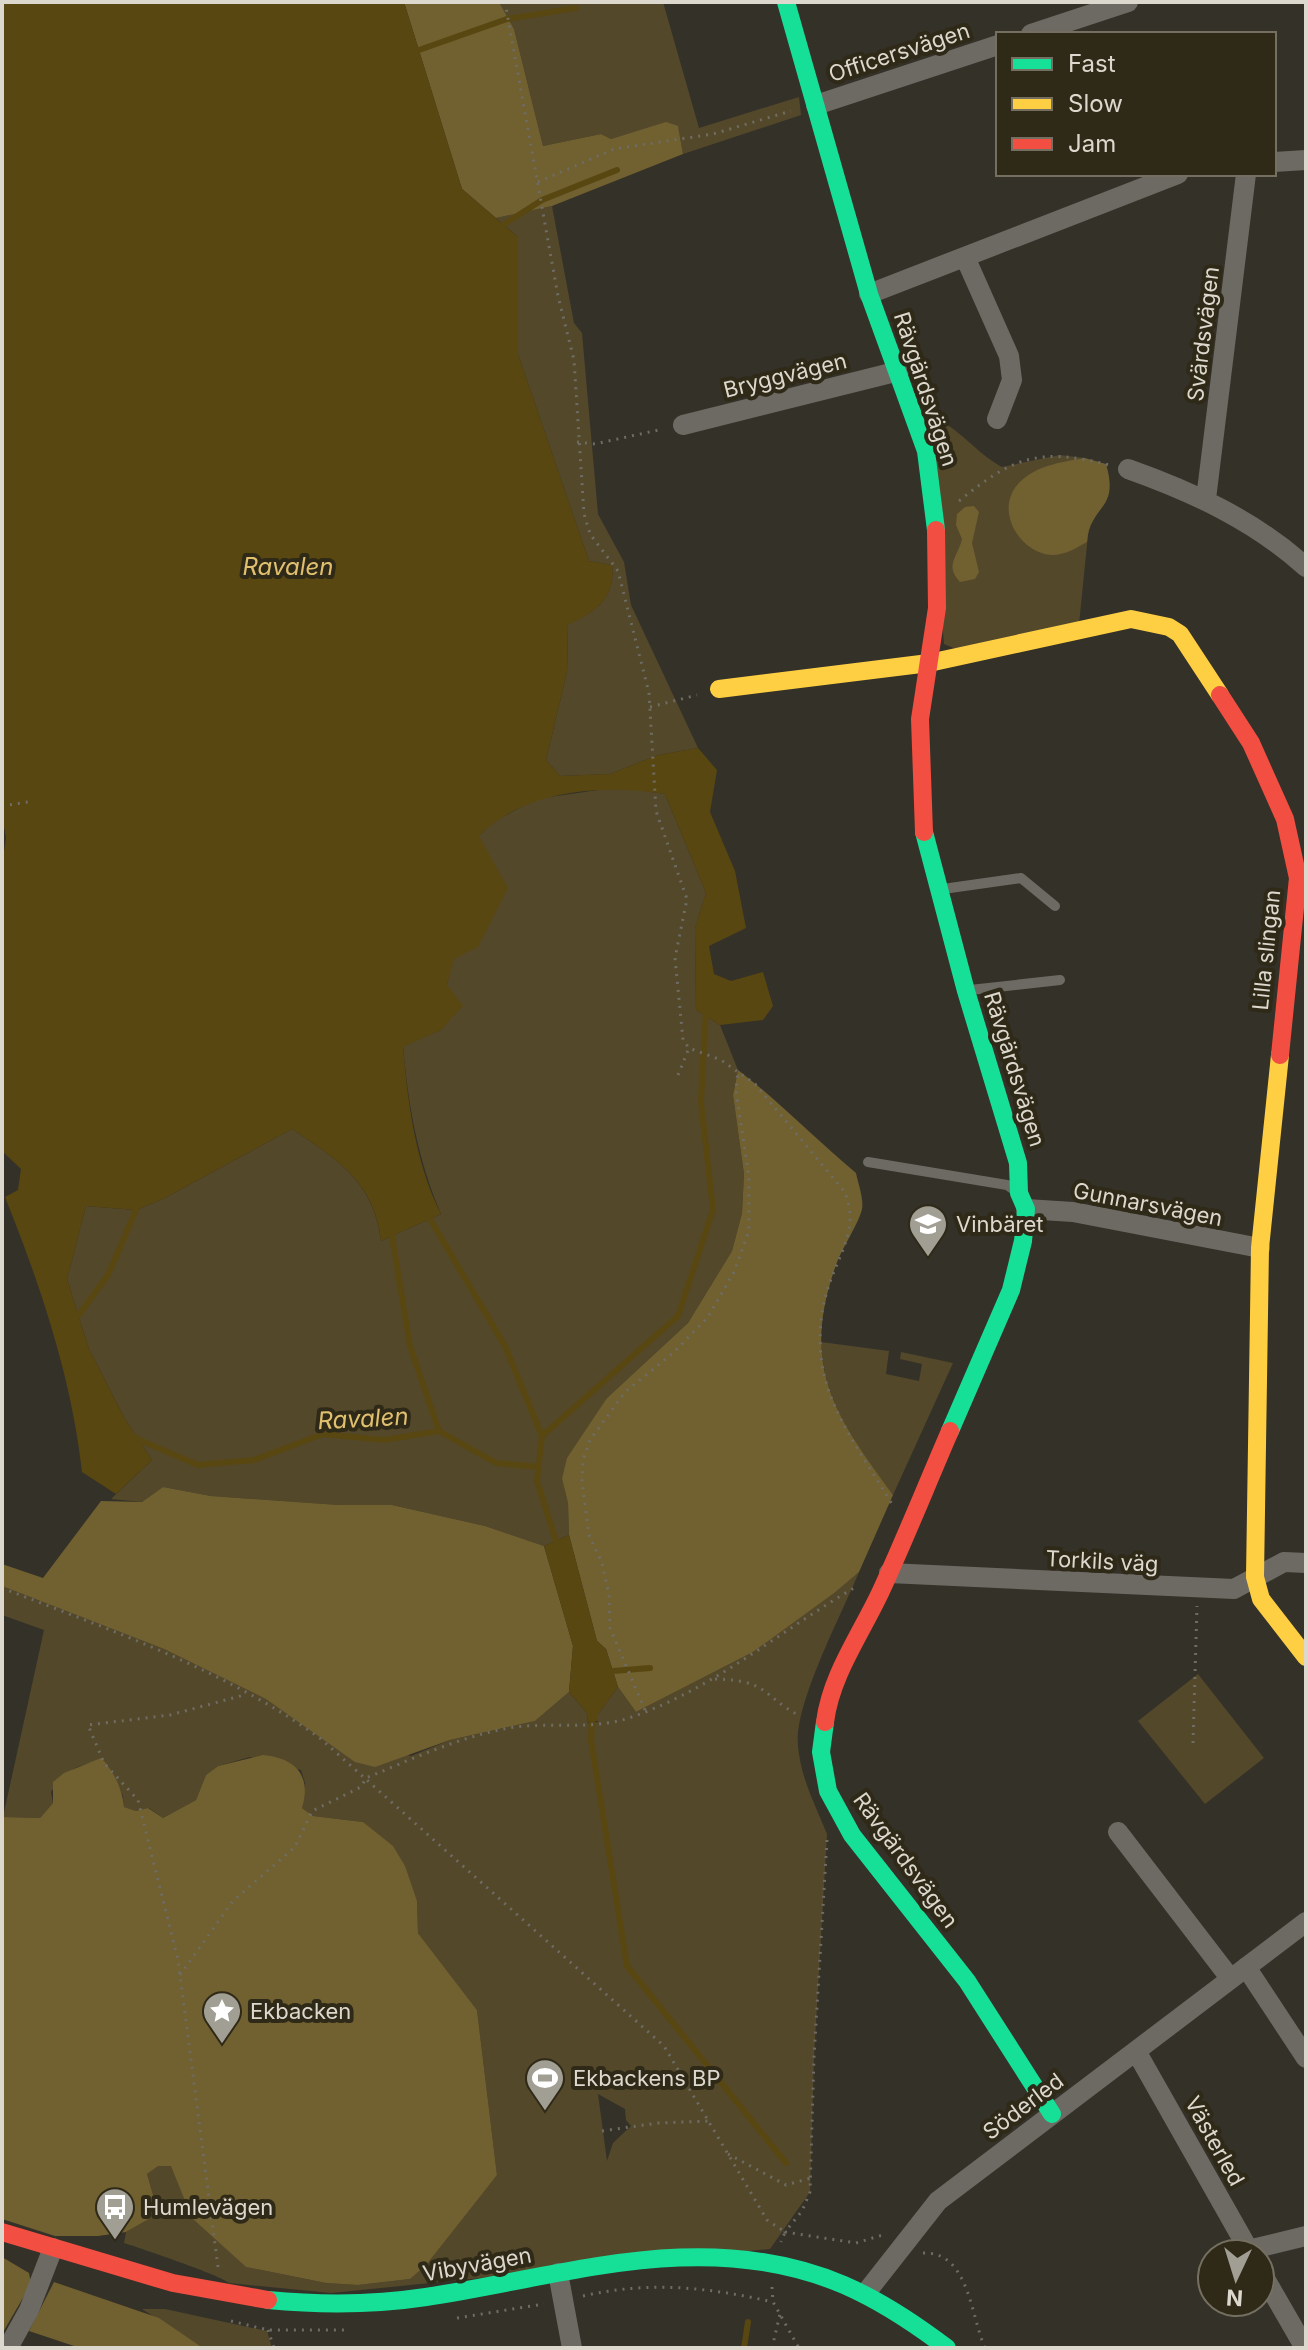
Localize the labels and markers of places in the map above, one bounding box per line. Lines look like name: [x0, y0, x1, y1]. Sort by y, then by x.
school or university icon: Vinbäret: [907, 1203, 949, 1258]
place label: Vinbäret: [956, 1211, 1043, 1237]
place icon: Ekbacken: [201, 1990, 243, 2045]
place label: Ekbacken: [250, 1998, 351, 2024]
sports icon: Ekbackens BP: [524, 2057, 566, 2112]
place label: Ekbackens BP: [573, 2065, 721, 2091]
bus stop icon: Humlevägen: [94, 2186, 136, 2241]
place label: Humlevägen: [143, 2194, 273, 2220]

